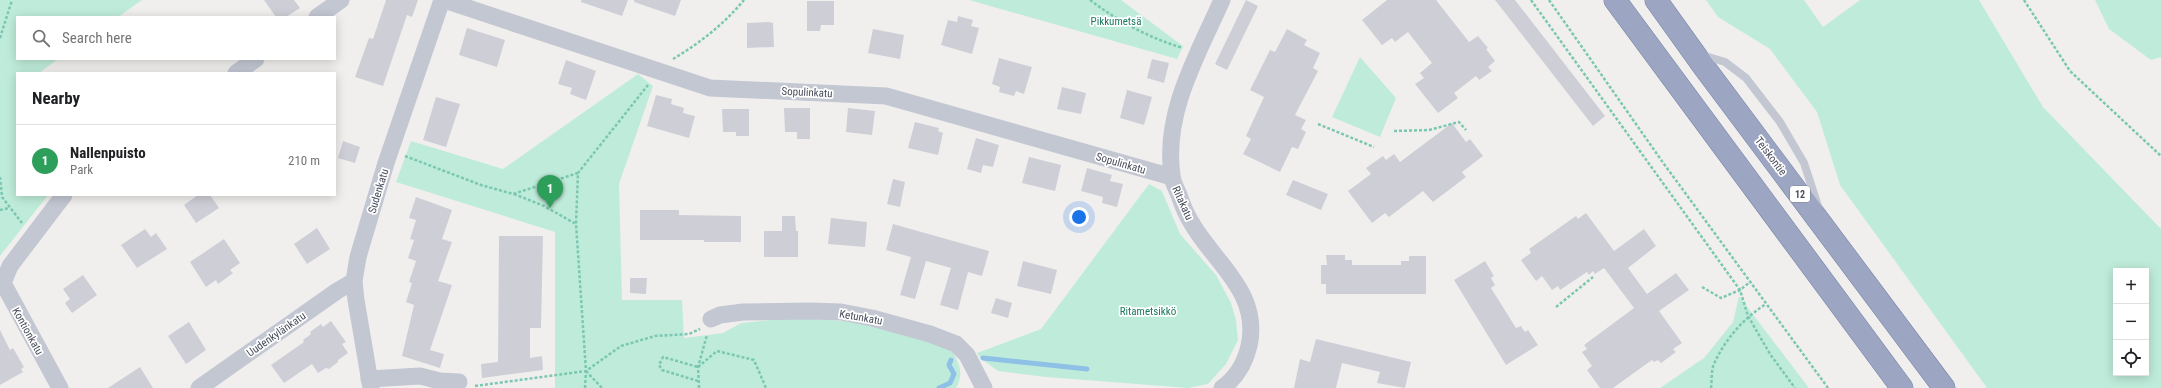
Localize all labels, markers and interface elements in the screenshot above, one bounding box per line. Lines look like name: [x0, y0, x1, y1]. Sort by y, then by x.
park label: Pikkumetsä: [1091, 15, 1141, 28]
search box: [16, 16, 336, 60]
icon: search: [30, 27, 52, 49]
text: Search here: [62, 29, 132, 47]
street label: Sopulinkatu: [781, 85, 833, 100]
text: Nearby: [32, 88, 80, 108]
street label: Teiskontie: [1752, 135, 1789, 178]
text: Nallenpuisto: [70, 144, 146, 162]
street label: Sopulinkatu: [1094, 150, 1147, 177]
text: 1: [42, 153, 48, 168]
text: 210 m: [288, 153, 320, 168]
text: Park: [70, 162, 93, 177]
street label: Sudenkatu: [366, 167, 391, 215]
pin: 1: [537, 175, 563, 208]
street label: Ritakatu: [1169, 184, 1196, 222]
road number: 12: [1790, 186, 1810, 202]
your location: [1069, 207, 1089, 227]
map controls: [2113, 268, 2149, 376]
button: +: [2113, 268, 2149, 304]
button: −: [2113, 304, 2149, 340]
street label: Kontionkatu: [9, 305, 46, 357]
park label: Ritametsikkö: [1120, 305, 1177, 318]
street label: Ketunkatu: [838, 307, 884, 328]
street label: Uudenkylänkatu: [244, 309, 308, 359]
button: locate: [2113, 340, 2149, 376]

